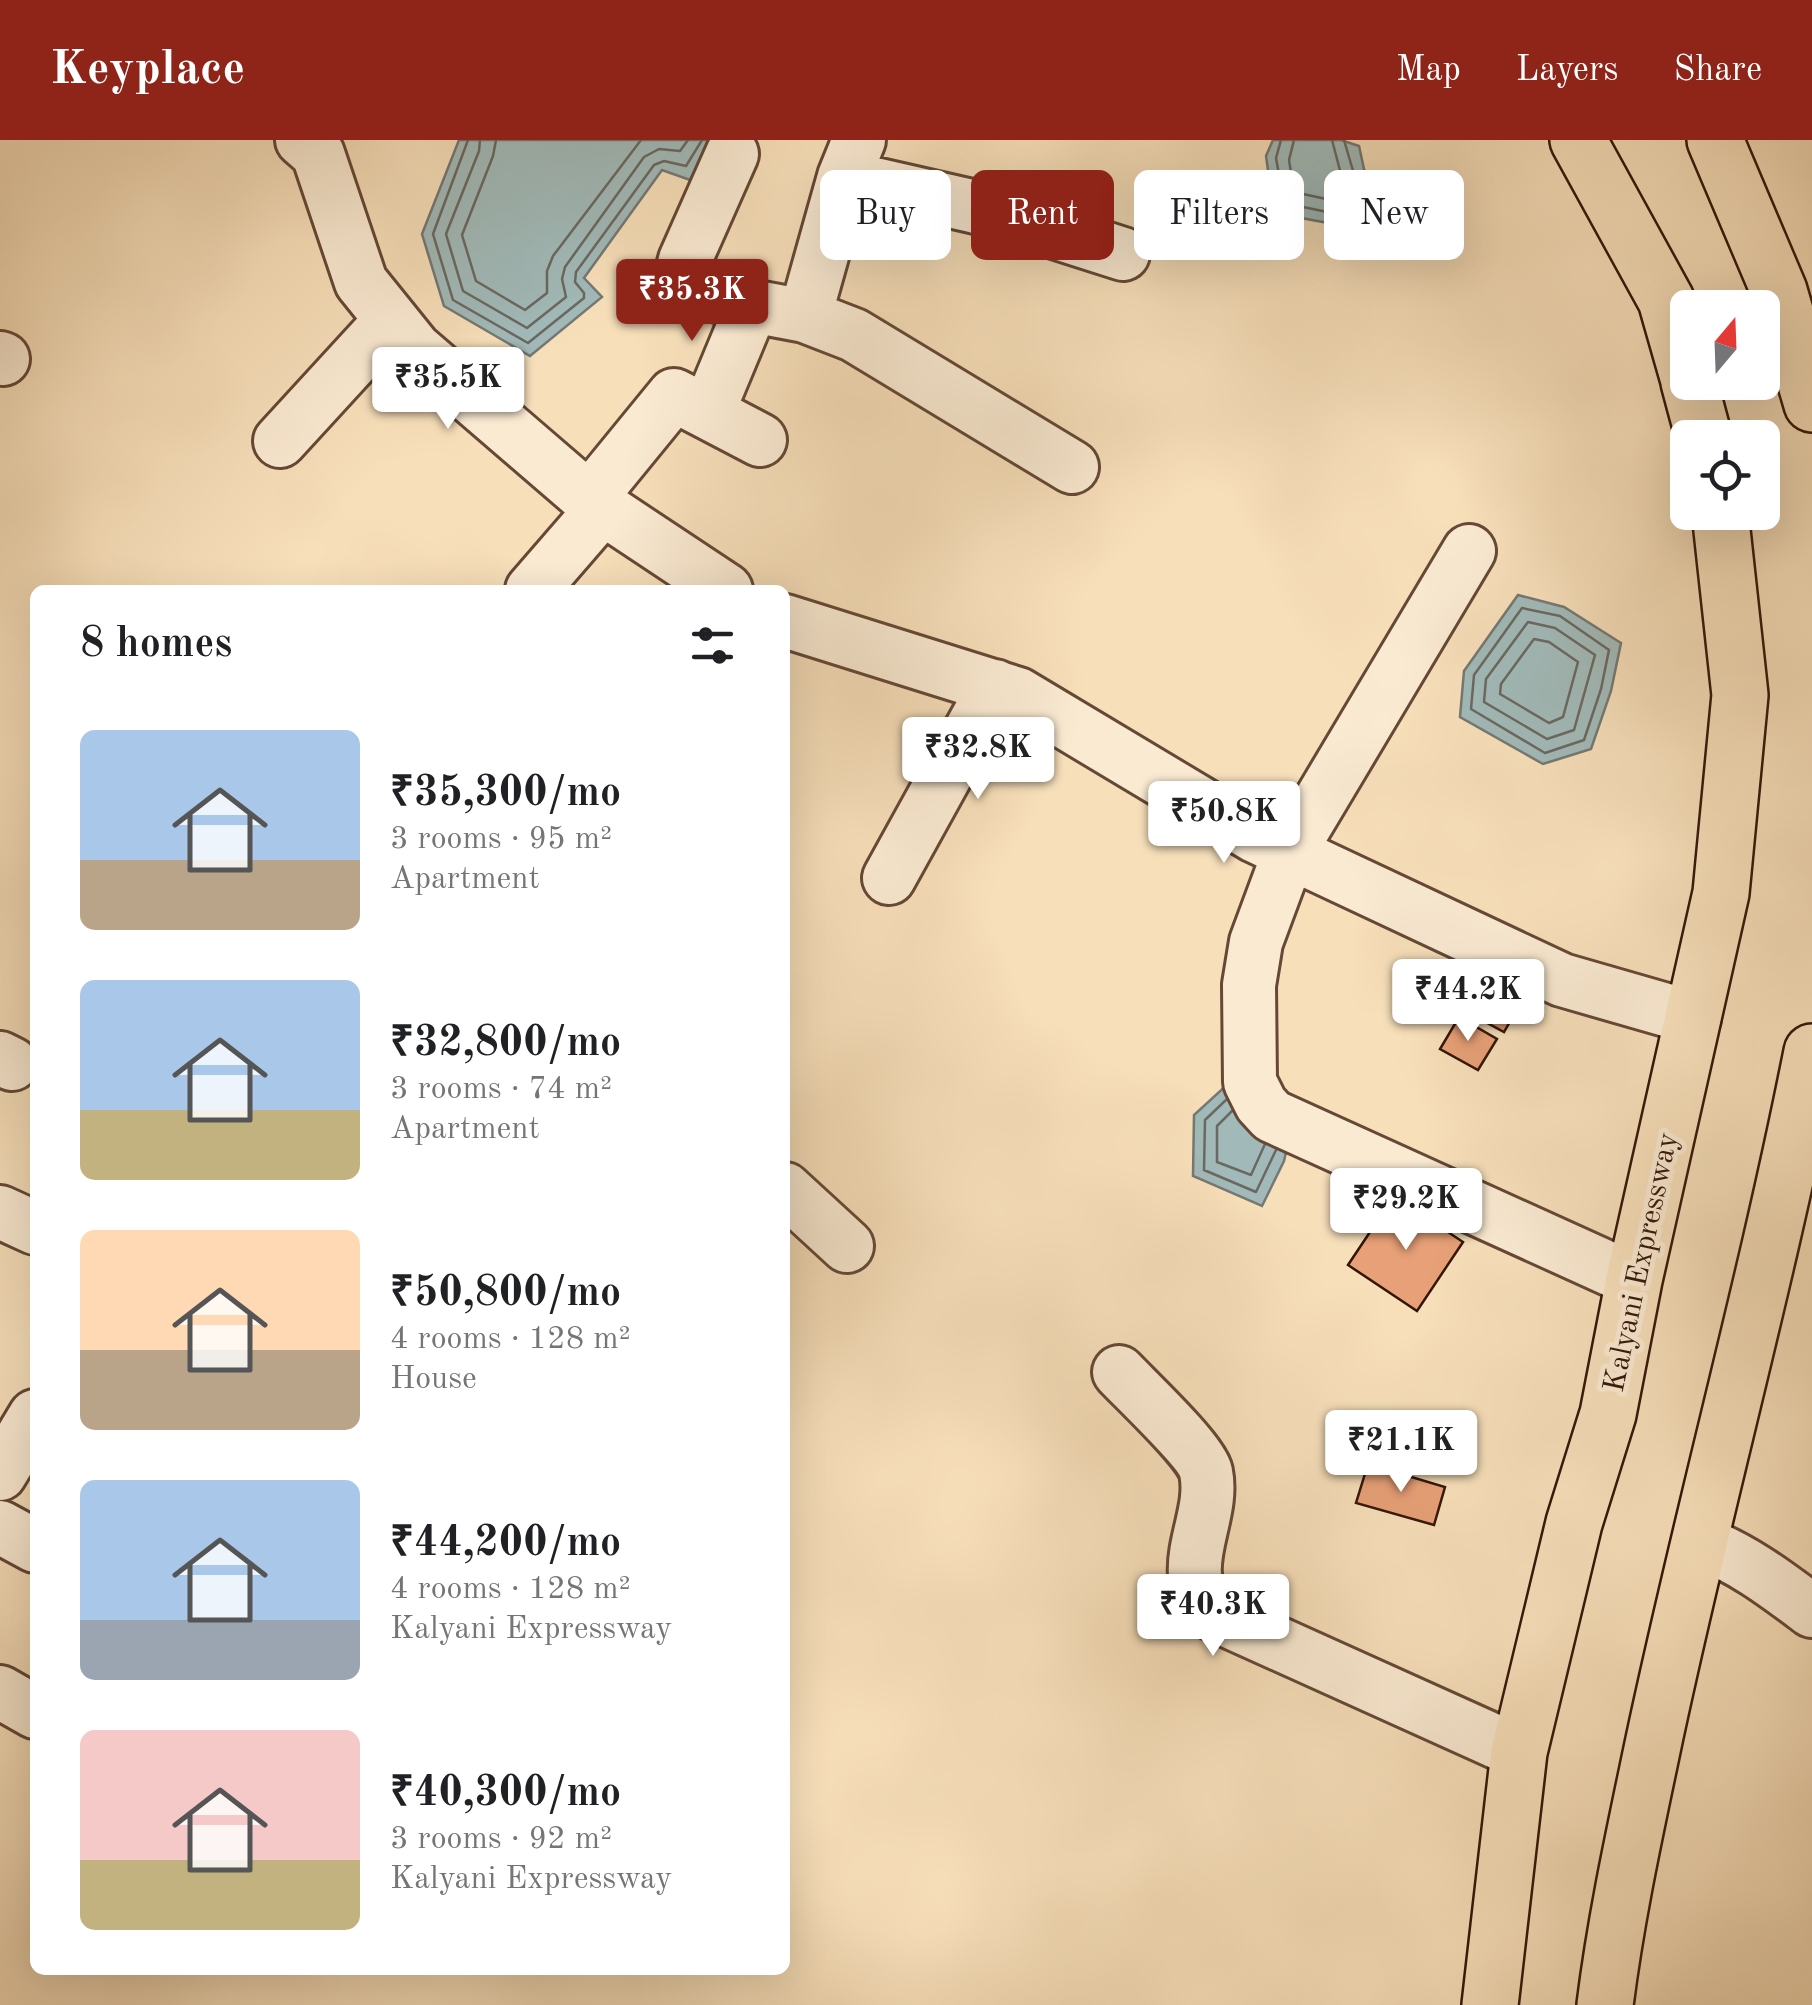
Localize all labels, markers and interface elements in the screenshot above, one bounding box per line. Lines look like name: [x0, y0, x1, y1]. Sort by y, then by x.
text: Keyplace: [50, 46, 245, 94]
text: Map: [1396, 53, 1461, 88]
text: Layers: [1516, 53, 1619, 88]
text: Share: [1674, 53, 1762, 88]
chip: Buy: [820, 170, 951, 260]
chip: Rent: [971, 170, 1114, 260]
chip: Filters: [1134, 170, 1304, 260]
chip: New: [1324, 170, 1464, 260]
pin: ₹35.3K: [611, 259, 773, 344]
text: ₹35.3K: [638, 275, 746, 307]
north arrow: [1670, 290, 1780, 400]
map controls: [1670, 290, 1780, 530]
pin: ₹35.5K: [367, 347, 529, 432]
text: ₹35.5K: [394, 363, 502, 395]
button: locate: [1670, 420, 1780, 530]
icon: filters: [685, 618, 740, 673]
text: 8 homes: [80, 624, 232, 666]
pin: ₹32.8K: [897, 717, 1059, 802]
text: ₹32.8K: [924, 733, 1032, 765]
icon: home: [160, 770, 280, 890]
text: ₹35,300/mo: [390, 773, 621, 815]
pin: ₹50.8K: [1143, 781, 1305, 866]
text: ₹50.8K: [1170, 797, 1278, 829]
text: 3 rooms · 95 m²: [390, 824, 612, 856]
text: Apartment: [390, 864, 540, 896]
pin: ₹44.2K: [1387, 959, 1549, 1044]
text: ₹44.2K: [1414, 975, 1522, 1007]
icon: home: [160, 1020, 280, 1140]
text: ₹32,800/mo: [390, 1023, 621, 1065]
text: 3 rooms · 74 m²: [390, 1074, 612, 1106]
text: Apartment: [390, 1114, 540, 1146]
street label: Kalyani Expressway: [1600, 1130, 1684, 1395]
pin: ₹29.2K: [1325, 1168, 1487, 1253]
text: ₹29.2K: [1352, 1184, 1460, 1216]
icon: home: [160, 1270, 280, 1390]
text: ₹50,800/mo: [390, 1273, 621, 1315]
text: 4 rooms · 128 m²: [390, 1324, 631, 1356]
text: House: [390, 1364, 477, 1396]
pin: ₹21.1K: [1320, 1410, 1482, 1495]
text: ₹21.1K: [1347, 1426, 1455, 1458]
icon: home: [160, 1520, 280, 1640]
text: ₹44,200/mo: [390, 1523, 621, 1565]
text: 4 rooms · 128 m²: [390, 1574, 631, 1606]
pin: ₹40.3K: [1132, 1574, 1294, 1659]
text: ₹40.3K: [1159, 1590, 1267, 1622]
text: Kalyani Expressway: [390, 1614, 672, 1646]
icon: home: [160, 1770, 280, 1890]
text: ₹40,300/mo: [390, 1773, 621, 1815]
text: 3 rooms · 92 m²: [390, 1824, 612, 1856]
text: Kalyani Expressway: [390, 1864, 672, 1896]

